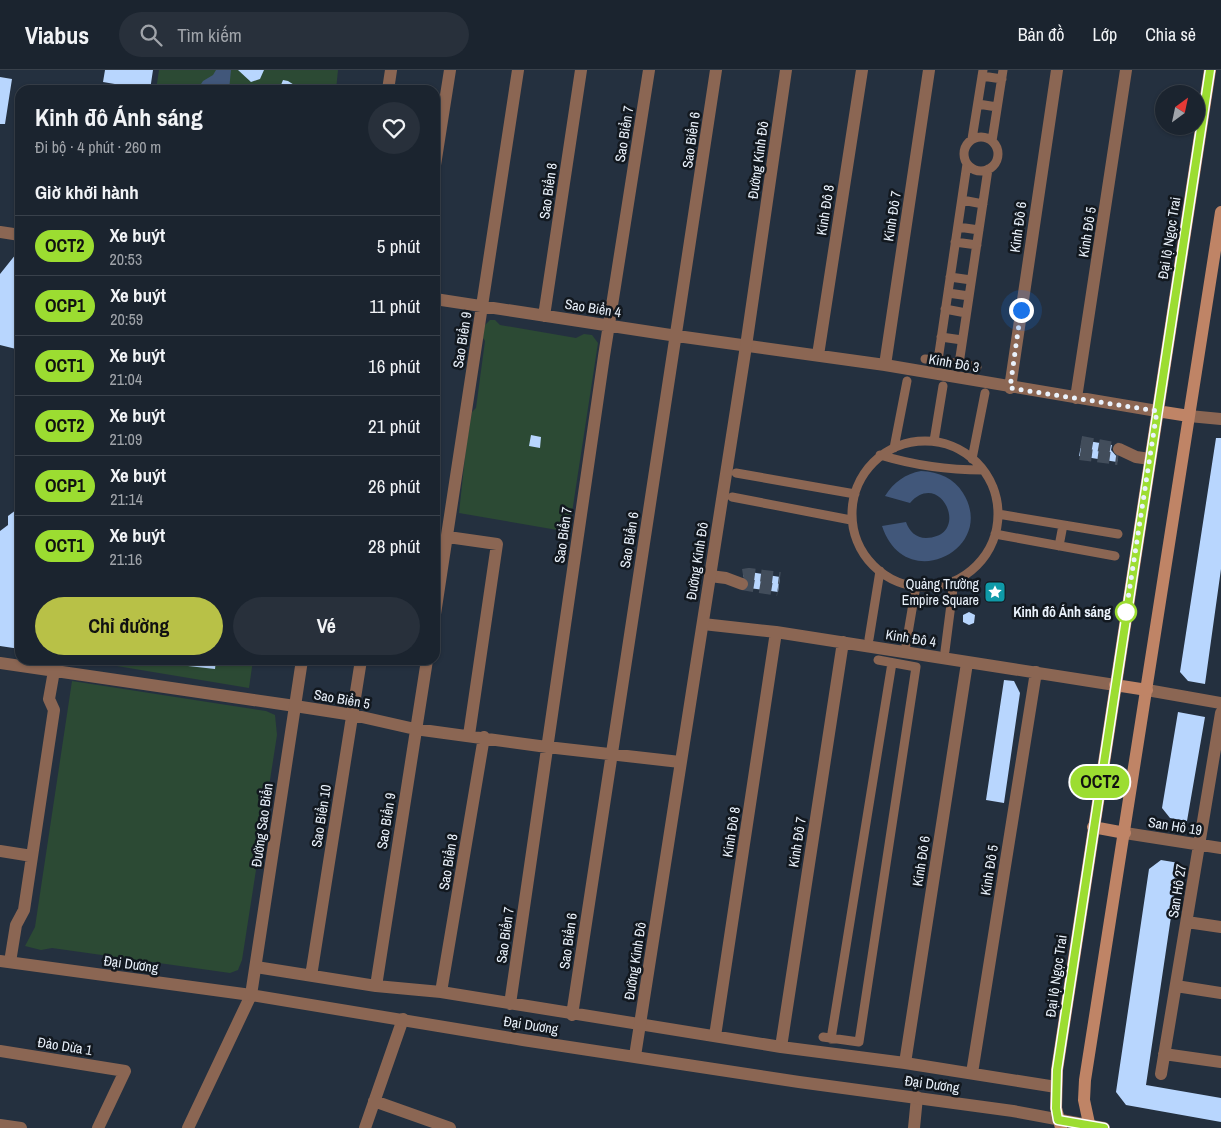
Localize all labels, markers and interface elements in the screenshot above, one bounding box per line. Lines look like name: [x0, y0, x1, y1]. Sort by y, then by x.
search box: [119, 12, 469, 57]
text: Viabus: [25, 19, 89, 51]
icon: search: [137, 21, 165, 49]
text: Tìm kiếm: [177, 22, 242, 48]
text: Bản đồ: [1018, 22, 1065, 47]
text: Lớp: [1093, 22, 1117, 47]
text: Chia sẻ: [1145, 22, 1196, 47]
north arrow: [1155, 85, 1205, 135]
map controls: [1155, 85, 1205, 135]
text: Kinh đô Ánh sáng: [35, 101, 203, 133]
button: heart: [368, 102, 420, 154]
street label: Sao Biển 7: [611, 105, 637, 163]
street label: Sao Biển 6: [678, 111, 704, 169]
street label: Đường Kinh Đô: [744, 120, 772, 200]
text: Đi bộ · 4 phút · 260 m: [35, 136, 161, 158]
street label: Sao Biển 8: [535, 162, 561, 220]
text: Giờ khởi hành: [35, 179, 139, 205]
street label: Kinh Đô 8: [812, 183, 838, 237]
street label: Kinh Đô 7: [879, 189, 905, 243]
street label: Đại lộ Ngọc Trai: [1154, 196, 1184, 280]
street label: Kinh Đô 6: [1006, 200, 1030, 254]
street label: Kinh Đô 5: [1074, 205, 1100, 259]
text: Xe buýt: [109, 222, 165, 248]
text: OCT2: [45, 233, 84, 258]
text: 5 phút: [377, 233, 420, 259]
text: 20:53: [109, 248, 142, 270]
text: Xe buýt: [110, 282, 166, 308]
text: OCP1: [45, 293, 85, 318]
text: 11 phút: [369, 293, 420, 319]
street label: Sao Biển 4: [564, 295, 623, 321]
your location: [1009, 298, 1034, 323]
text: 20:59: [110, 308, 143, 330]
street label: Sao Biển 9: [449, 311, 475, 369]
text: Xe buýt: [109, 342, 165, 368]
street label: Kinh Đô 3: [927, 350, 981, 376]
text: OCT1: [45, 353, 84, 378]
text: 16 phút: [368, 353, 420, 379]
text: 21:04: [109, 368, 142, 390]
text: Xe buýt: [109, 402, 165, 428]
text: OCT2: [45, 413, 84, 438]
text: 21 phút: [368, 413, 420, 439]
text: 21:09: [109, 428, 142, 450]
text: Xe buýt: [110, 462, 166, 488]
text: OCP1: [45, 473, 85, 498]
text: 26 phút: [368, 473, 420, 499]
text: 21:14: [110, 488, 143, 510]
street label: Sao Biển 7: [550, 506, 576, 564]
street label: Sao Biển 6: [616, 511, 642, 569]
street label: Đường Kinh Đô: [682, 521, 712, 601]
text: Xe buýt: [109, 522, 165, 548]
text: OCT1: [45, 533, 84, 558]
text: 28 phút: [368, 533, 420, 559]
text: 21:16: [109, 548, 142, 570]
place label: Quảng Trường Empire Square: [902, 575, 980, 609]
place icon: Quảng Trường Empire Square: [983, 580, 1007, 604]
button: Chỉ đường: [35, 597, 223, 655]
button: Vé: [233, 597, 420, 655]
marker: Kinh đô Ánh sáng: [1115, 601, 1137, 623]
place label: Kinh đô Ánh sáng: [1013, 603, 1111, 621]
street label: Kinh Đô 4: [884, 625, 938, 651]
street label: Sao Biển 5: [312, 685, 372, 713]
line badge: OCT2: [1065, 766, 1135, 798]
text: OCT2: [1080, 769, 1120, 794]
street label: Đường Sao Biển: [247, 782, 277, 868]
street label: Sao Biển 10: [307, 783, 335, 849]
street label: Sao Biển 9: [373, 792, 399, 850]
street label: Kinh Đô 8: [718, 805, 744, 859]
street label: San Hô 19: [1147, 813, 1203, 839]
street label: Kinh Đô 7: [784, 815, 810, 869]
street label: Sao Biển 8: [435, 833, 461, 891]
street label: Kinh Đô 6: [908, 834, 934, 888]
street label: Kinh Đô 5: [976, 843, 1002, 897]
street label: San Hô 27: [1164, 863, 1190, 919]
street label: Sao Biển 7: [492, 906, 518, 964]
street label: Sao Biển 6: [555, 912, 581, 970]
street label: Đường Kinh Đô: [620, 921, 650, 1001]
street label: Đại lộ Ngọc Trai: [1041, 934, 1071, 1018]
street label: Đại Dương: [103, 951, 160, 977]
street label: Đại Dương: [502, 1012, 560, 1038]
street label: Đảo Dừa 1: [36, 1033, 94, 1059]
street label: Đại Dương: [904, 1071, 961, 1097]

